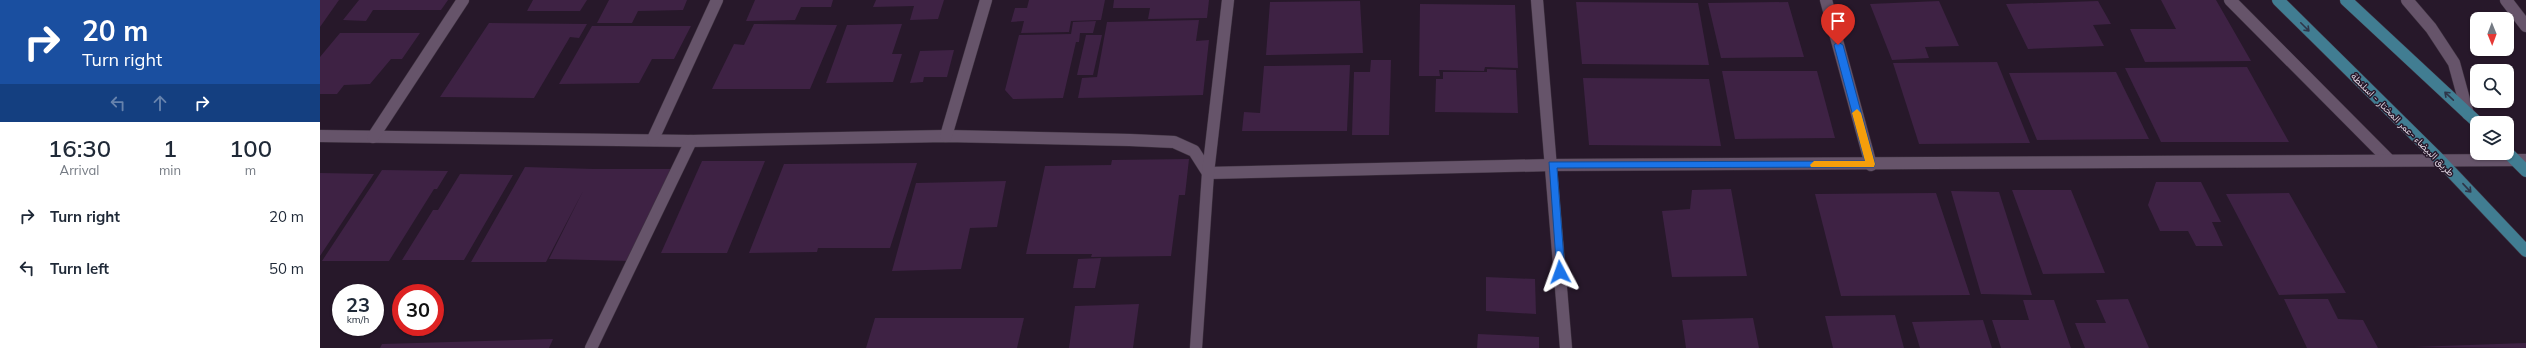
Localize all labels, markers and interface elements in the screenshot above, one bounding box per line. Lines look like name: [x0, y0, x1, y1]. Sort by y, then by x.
pin: [1821, 4, 1855, 45]
icon: arrive: [1827, 10, 1849, 32]
north arrow: [2470, 12, 2514, 56]
map controls: [2470, 12, 2514, 160]
text: 20 m: [82, 13, 148, 48]
icon: right: [16, 16, 68, 68]
one-way arrow: [2300, 22, 2310, 32]
text: Turn right: [82, 48, 162, 71]
button: search: [2470, 64, 2514, 108]
street label: طريق البيضاء -عمر المختار - اسلنطة: [2348, 70, 2458, 179]
one-way arrow: [2444, 91, 2454, 101]
icon: left: [107, 92, 129, 114]
icon: ahead: [149, 92, 171, 114]
icon: right: [191, 92, 213, 114]
button: layers: [2470, 116, 2514, 160]
text: 16:30: [48, 133, 111, 163]
text: 1: [163, 133, 177, 163]
text: 100: [229, 133, 272, 163]
text: Arrival: [60, 162, 99, 178]
text: min: [159, 162, 181, 178]
text: m: [245, 162, 256, 178]
one-way arrow: [2462, 183, 2472, 193]
icon: right: [16, 205, 38, 227]
text: Turn right: [50, 207, 120, 226]
text: 20 m: [269, 207, 304, 226]
position arrow: [1539, 251, 1581, 293]
icon: left: [16, 257, 38, 279]
text: Turn left: [50, 259, 109, 278]
text: 50 m: [269, 259, 304, 278]
speed limit sign: 30: [392, 284, 444, 336]
text: 23: [346, 292, 370, 317]
text: km/h: [347, 313, 369, 326]

